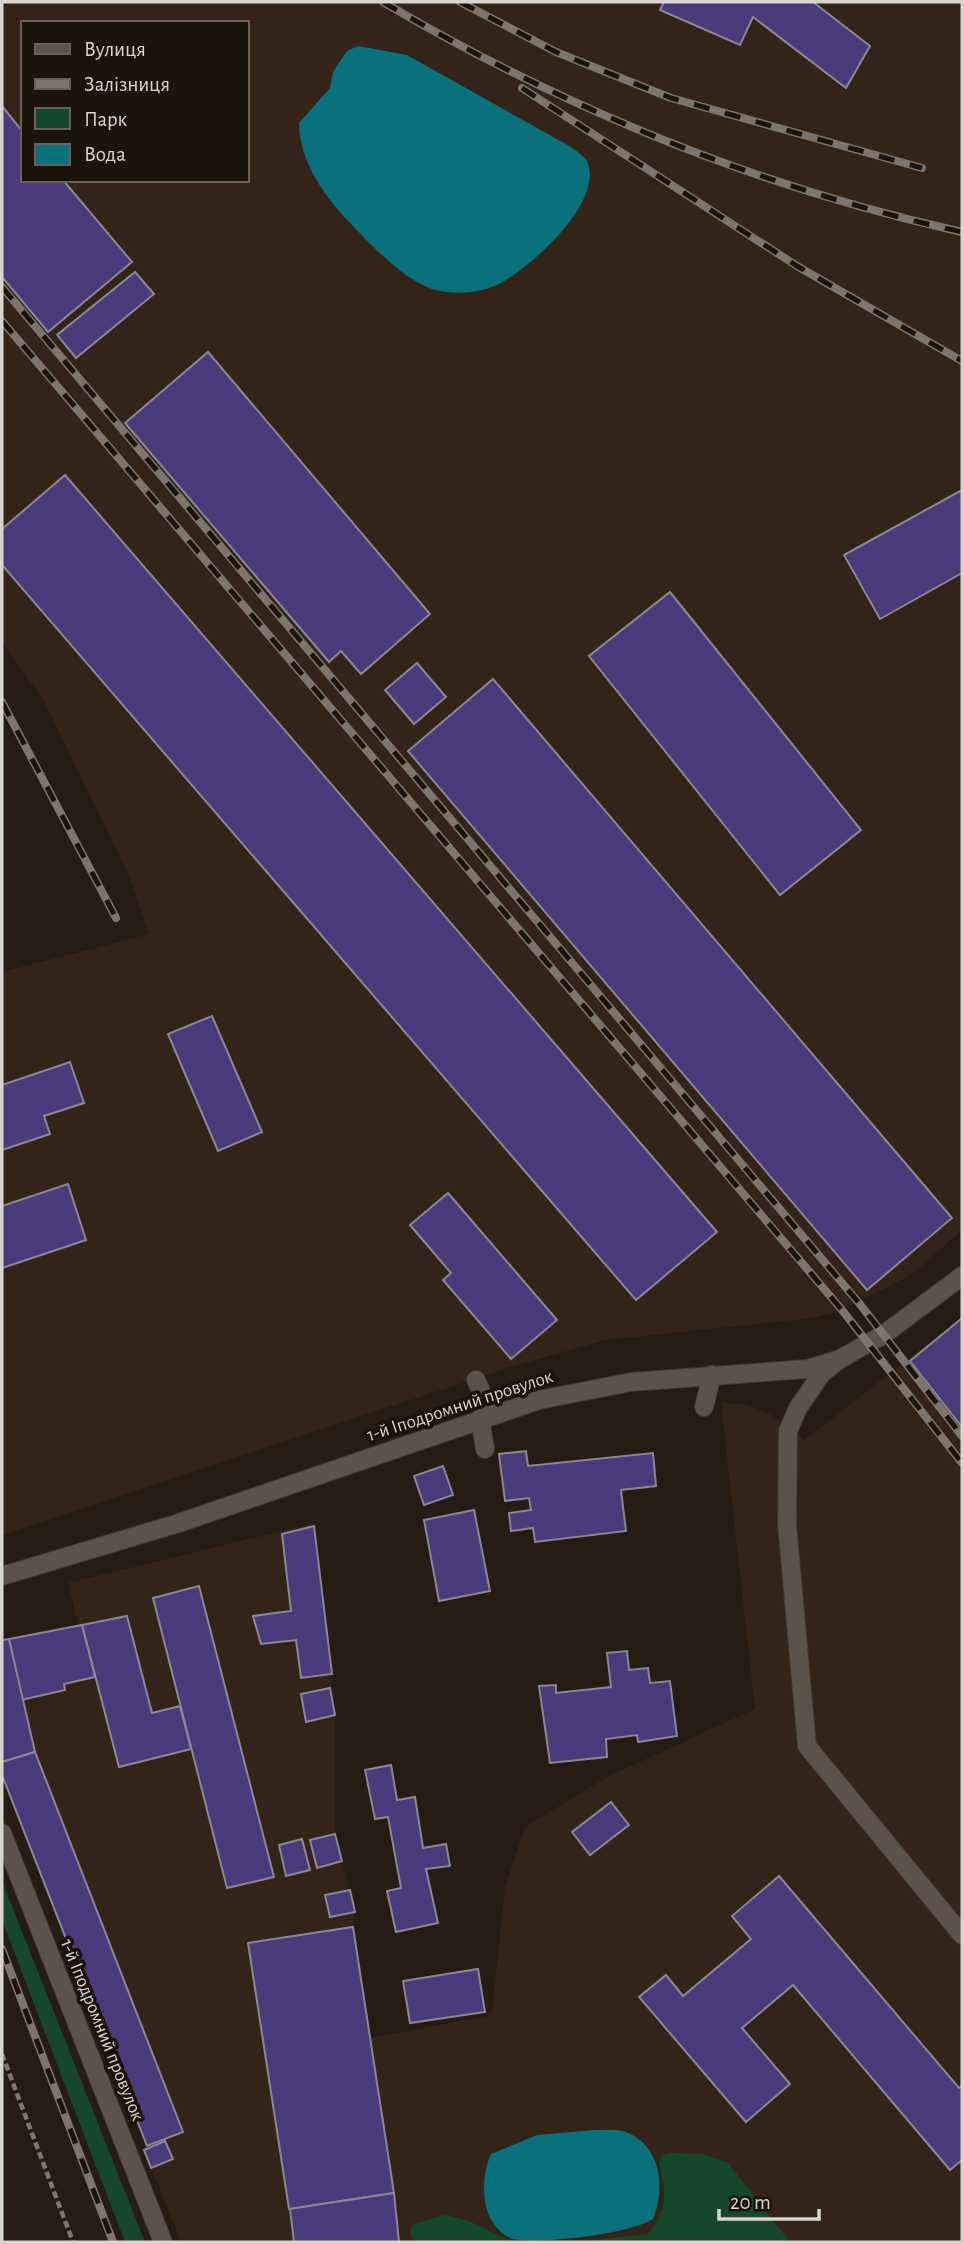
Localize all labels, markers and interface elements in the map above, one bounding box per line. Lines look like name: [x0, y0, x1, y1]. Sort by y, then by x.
legend: [21, 21, 248, 182]
text: Вулиця: [84, 39, 146, 60]
text: Залізниця: [84, 74, 170, 95]
text: Парк: [84, 109, 128, 130]
text: Вода: [84, 144, 126, 165]
street label: 1-й Іподромний провулок: [365, 1367, 556, 1445]
street label: 1-й Іподромний провулок: [57, 1936, 147, 2124]
scale bar: [719, 2178, 819, 2222]
text: 20 m: [730, 2192, 771, 2213]

